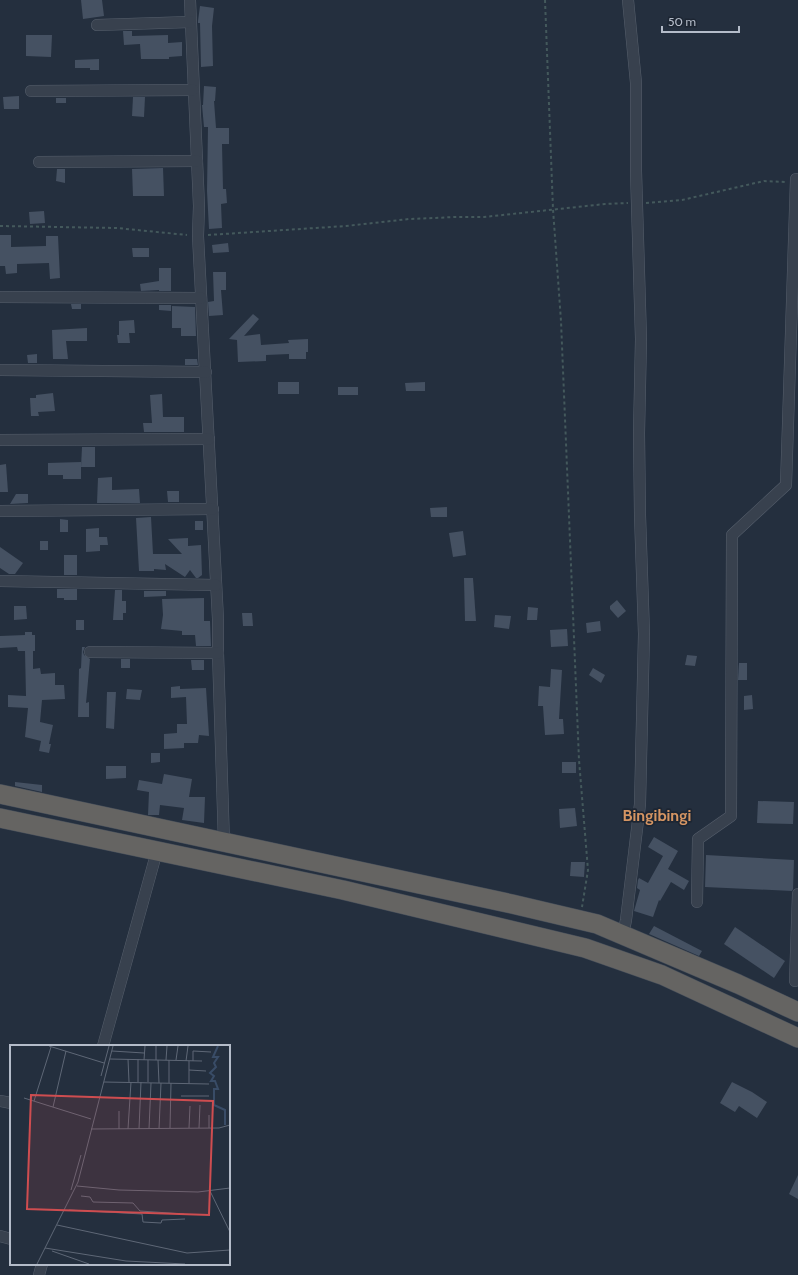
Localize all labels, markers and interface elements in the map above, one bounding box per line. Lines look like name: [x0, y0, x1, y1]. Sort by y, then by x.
scale bar: [662, 8, 739, 34]
text: 50 m: [668, 14, 696, 29]
district label: Bingibingi: [623, 806, 691, 825]
inset map: [10, 1045, 230, 1265]

